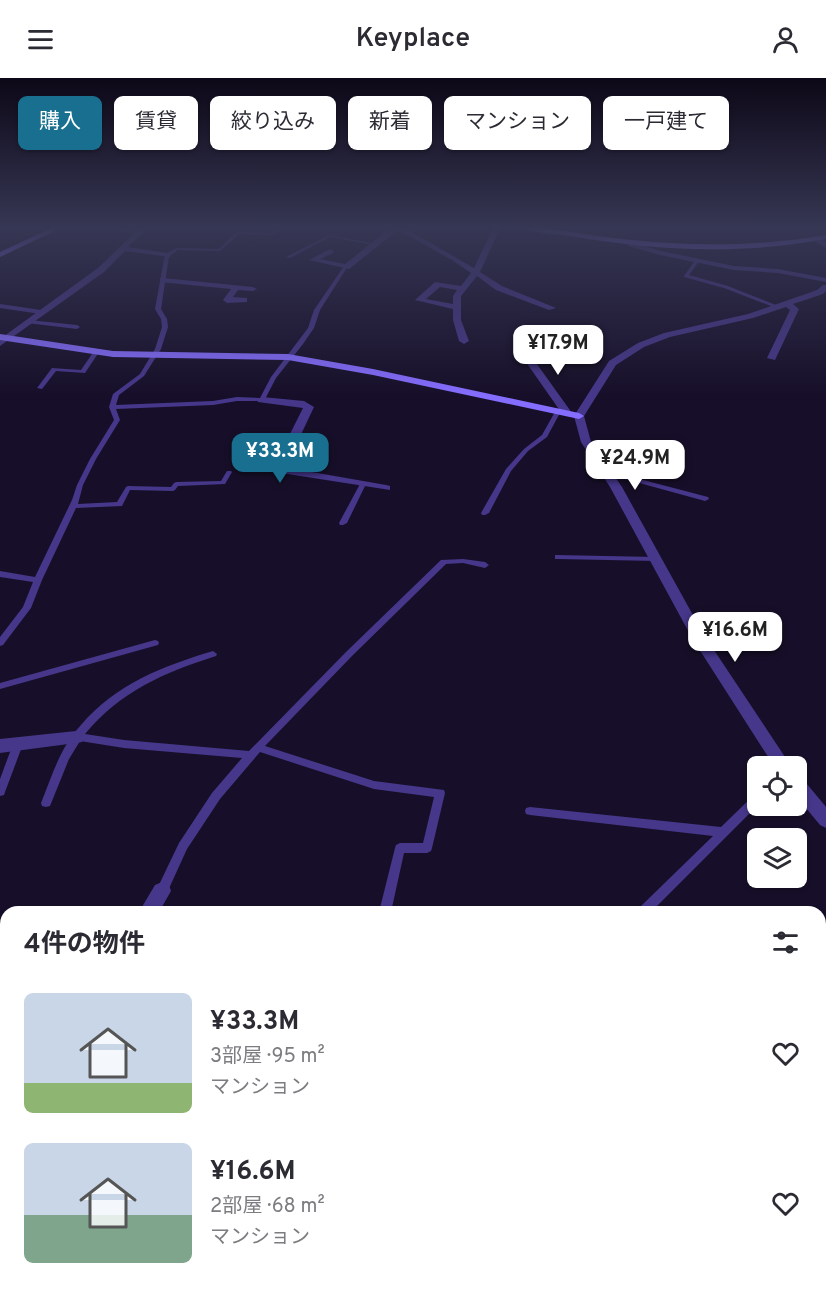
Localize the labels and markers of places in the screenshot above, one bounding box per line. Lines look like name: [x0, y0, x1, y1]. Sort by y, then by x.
pin: ¥17.9M: [509, 325, 607, 376]
pin: ¥33.3M: [231, 433, 329, 484]
pin: ¥24.9M: [586, 440, 684, 491]
pin: ¥16.6M: [686, 612, 784, 663]

